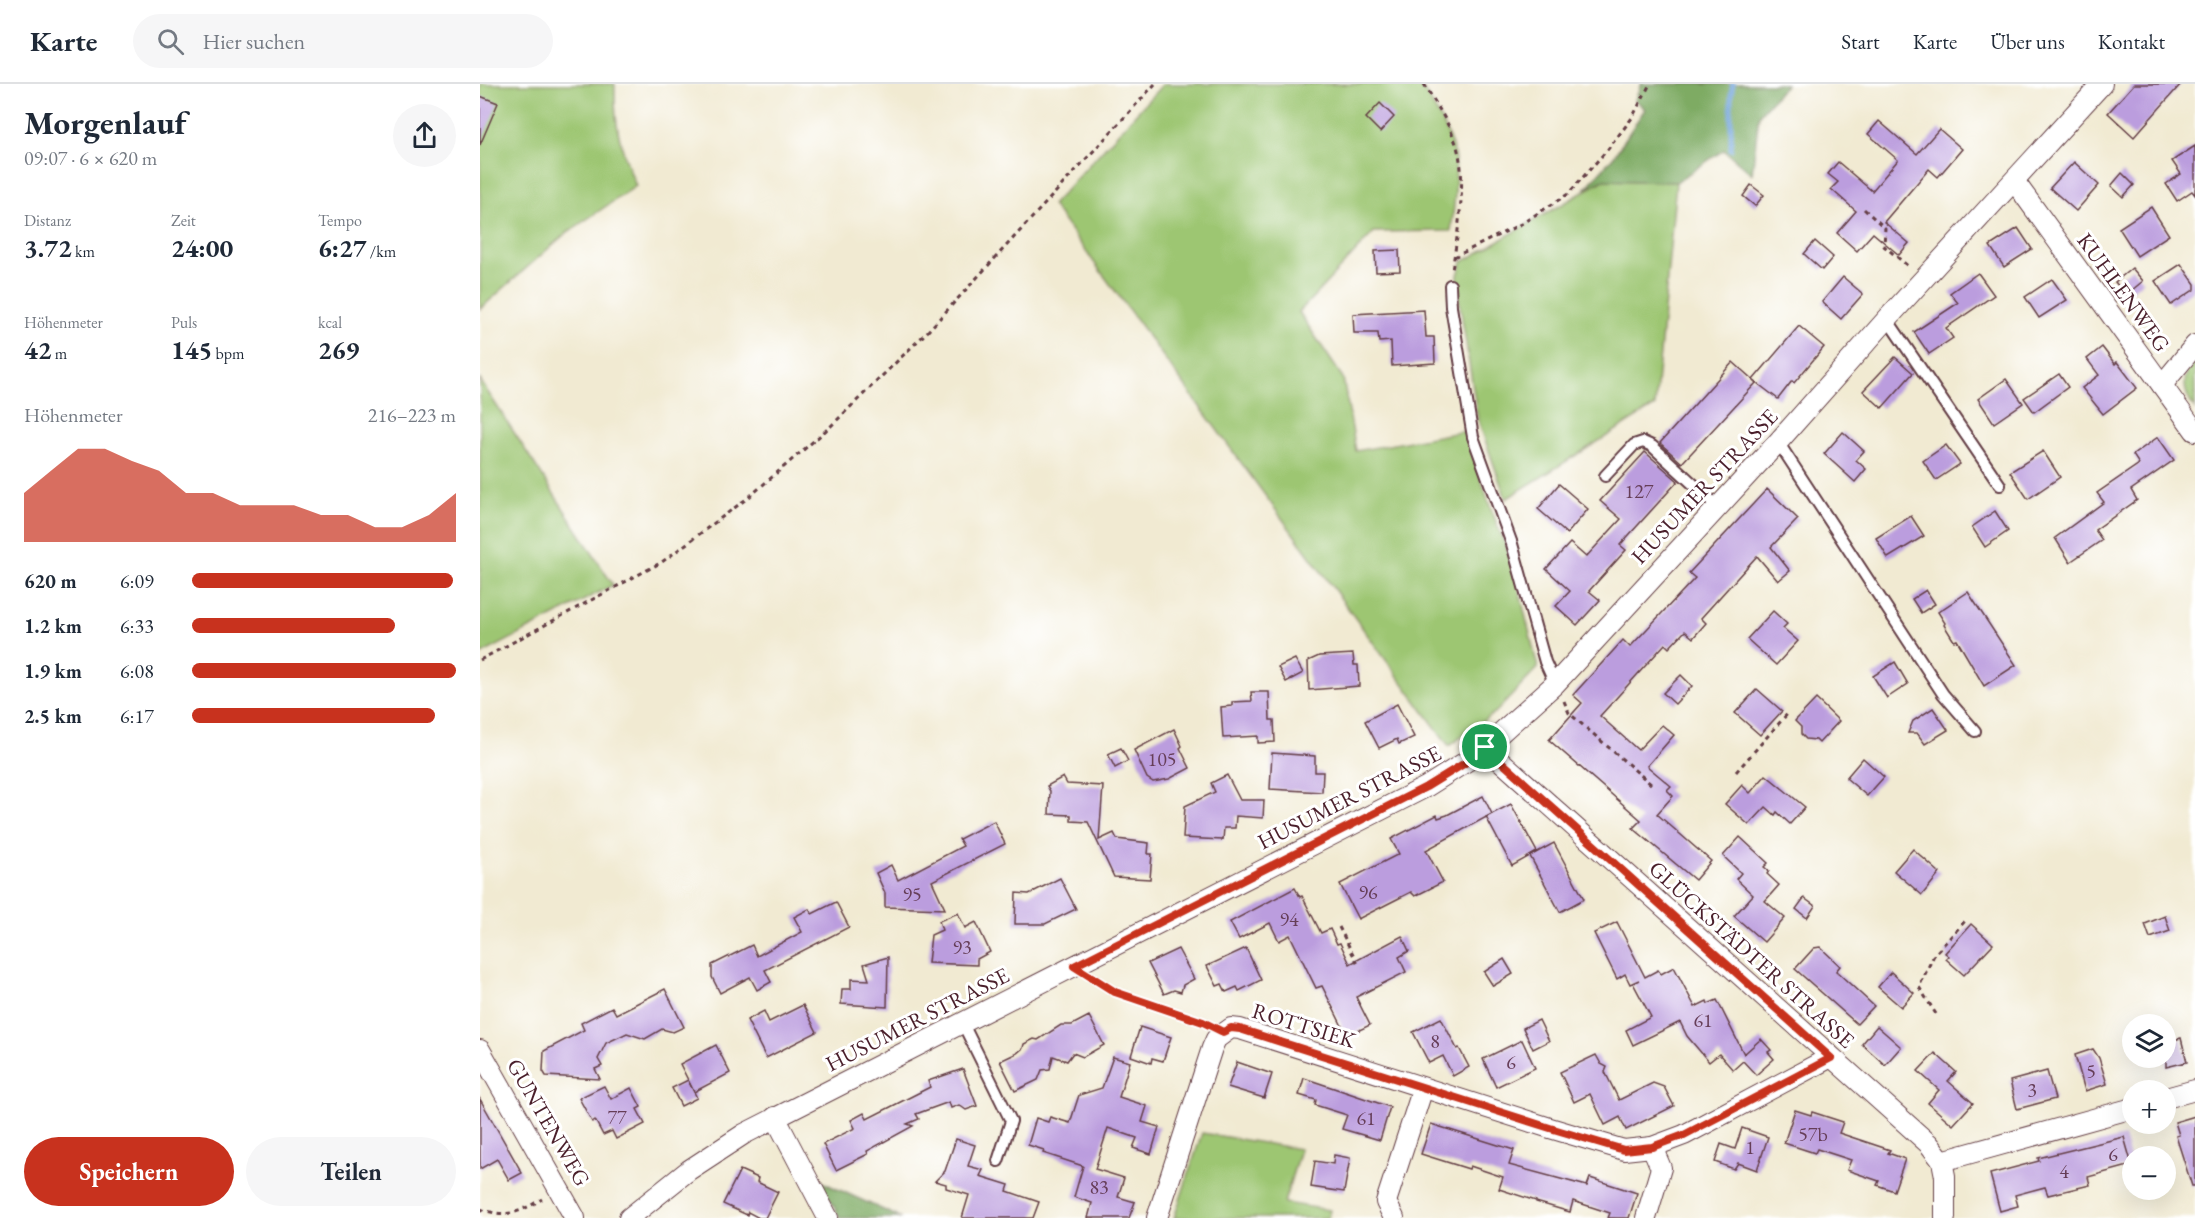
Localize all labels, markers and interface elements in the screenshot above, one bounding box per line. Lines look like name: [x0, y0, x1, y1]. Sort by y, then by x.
search box: [133, 14, 553, 68]
text: Karte: [30, 23, 97, 59]
icon: search: [154, 25, 187, 58]
text: Hier suchen: [202, 27, 305, 56]
text: Start: [1841, 28, 1880, 55]
text: Karte: [1913, 28, 1957, 55]
text: Über uns: [1990, 28, 2065, 55]
text: Kontakt: [2098, 28, 2165, 55]
text: Morgenlauf: [24, 101, 186, 144]
button: share: [393, 104, 456, 167]
text: 09:07 · 6 × 620 m: [24, 145, 157, 171]
text: Distanz: [24, 210, 71, 231]
text: Zeit: [171, 210, 196, 231]
text: Tempo: [318, 210, 362, 231]
street label: KUHLENWEG: [2071, 227, 2177, 358]
text: 3.72: [24, 231, 72, 265]
text: 24:00: [171, 231, 233, 265]
text: 6:27: [318, 231, 367, 265]
text: km: [72, 241, 95, 262]
text: /km: [367, 241, 396, 262]
text: Höhenmeter: [24, 312, 103, 333]
text: Puls: [171, 312, 197, 333]
text: kcal: [318, 312, 342, 333]
text: 42: [24, 333, 52, 367]
text: 145: [171, 333, 212, 367]
text: 269: [318, 333, 359, 367]
text: m: [52, 343, 67, 364]
text: bpm: [212, 343, 244, 364]
text: Höhenmeter: [24, 402, 123, 428]
text: 216–223 m: [368, 402, 456, 428]
street label: HUSUMER STRASSE: [1625, 402, 1784, 570]
house number: 127: [1625, 478, 1654, 504]
text: 620 m: [24, 568, 77, 594]
text: 6:09: [120, 568, 154, 594]
text: 1.2 km: [24, 613, 82, 639]
text: 6:33: [120, 613, 154, 639]
text: 1.9 km: [24, 658, 82, 684]
text: 6:08: [120, 658, 154, 684]
text: 2.5 km: [24, 703, 82, 729]
text: 6:17: [120, 703, 154, 729]
pin: [1459, 721, 1510, 772]
icon: arrive: [1468, 730, 1501, 763]
street label: HUSUMER STRASSE: [1252, 739, 1446, 856]
house number: 105: [1148, 746, 1176, 772]
street label: GLÜCKSTÄDTER STRASSE: [1643, 854, 1861, 1054]
house number: 96: [1358, 879, 1378, 905]
house number: 95: [902, 881, 922, 907]
house number: 94: [1279, 906, 1299, 932]
house number: 93: [952, 934, 972, 960]
street label: HUSUMER STRASSE: [820, 961, 1014, 1078]
street label: ROTTSIEK: [1249, 996, 1360, 1055]
house number: 61: [1693, 1007, 1713, 1033]
map controls: [2122, 1014, 2176, 1200]
button: layers: [2122, 1014, 2176, 1068]
house number: 8: [1430, 1028, 1440, 1054]
house number: 6: [1506, 1049, 1516, 1075]
street label: GUNTENWEG: [500, 1053, 597, 1191]
house number: 5: [2086, 1058, 2096, 1084]
house number: 3: [2027, 1077, 2037, 1103]
button: +: [2122, 1080, 2176, 1134]
house number: 77: [607, 1104, 627, 1130]
house number: 61: [1356, 1105, 1376, 1131]
house number: 57b: [1798, 1121, 1828, 1147]
house number: 1: [1745, 1134, 1755, 1160]
button: Speichern: [24, 1137, 234, 1206]
button: Teilen: [246, 1137, 456, 1206]
house number: 6: [2108, 1141, 2118, 1167]
button: −: [2122, 1146, 2176, 1200]
house number: 4: [2059, 1158, 2069, 1184]
house number: 83: [1089, 1174, 1109, 1200]

